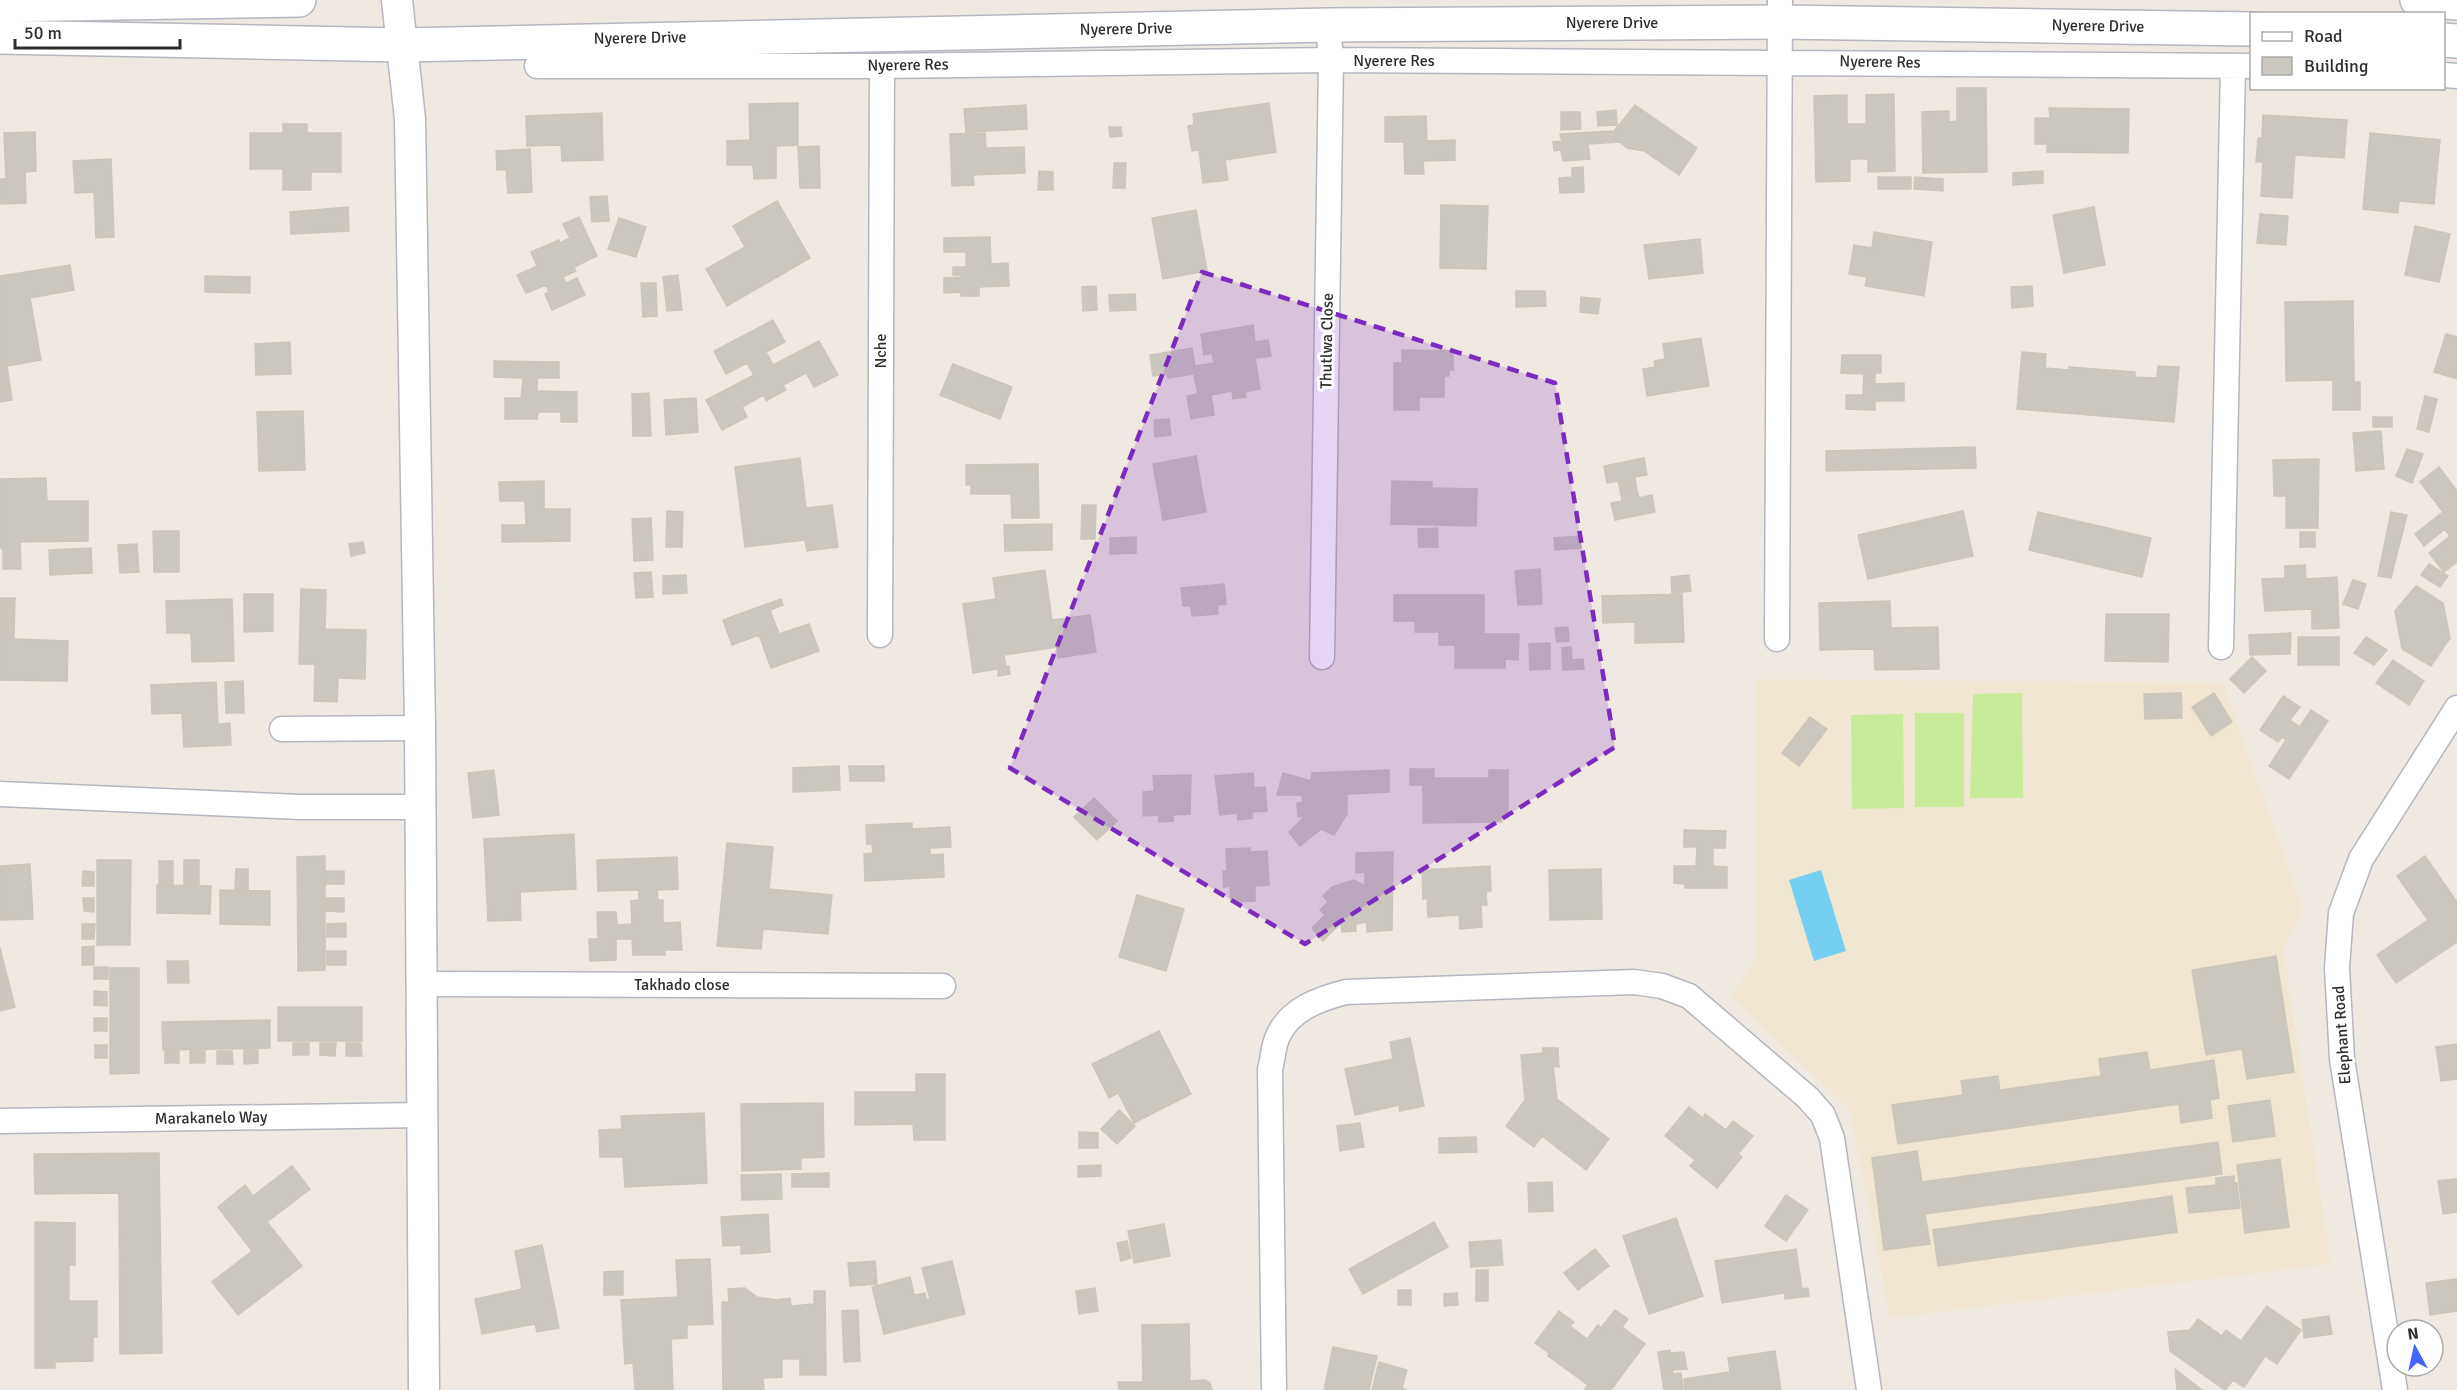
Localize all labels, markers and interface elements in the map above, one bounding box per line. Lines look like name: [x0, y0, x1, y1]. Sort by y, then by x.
scale bar: [15, 12, 180, 50]
legend: [2250, 12, 2445, 90]
street label: Nyerere Drive: [1566, 13, 1658, 33]
street label: Nyerere Drive: [2052, 15, 2144, 37]
street label: Nyerere Drive: [1080, 18, 1172, 40]
text: 50 m: [24, 22, 62, 44]
text: Road: [2304, 25, 2343, 47]
street label: Nyerere Drive: [594, 27, 686, 49]
street label: Nyerere Res: [1353, 51, 1435, 71]
street label: Nyerere Res: [1839, 51, 1921, 73]
street label: Nyerere Res: [867, 54, 949, 76]
text: Building: [2304, 55, 2368, 77]
street label: Thutlwa Close: [1316, 293, 1338, 389]
street label: Nche: [871, 333, 891, 369]
street label: Takhado close: [634, 975, 730, 995]
street label: Elephant Road: [2329, 985, 2355, 1085]
street label: Marakanelo Way: [155, 1107, 268, 1129]
north arrow: [2385, 1318, 2445, 1378]
text: N: [2406, 1323, 2420, 1345]

